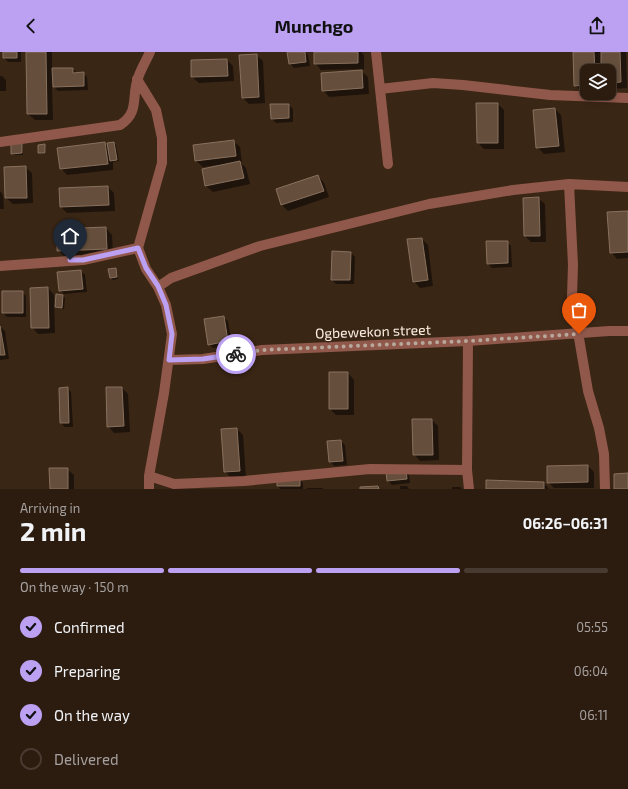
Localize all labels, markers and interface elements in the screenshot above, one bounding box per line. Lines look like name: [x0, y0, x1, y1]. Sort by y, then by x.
icon: back: [20, 15, 42, 37]
text: Munchgo: [275, 15, 353, 37]
icon: share: [586, 15, 608, 37]
map controls: [580, 64, 616, 100]
button: layers: [580, 64, 616, 100]
pin: [53, 219, 87, 260]
icon: home: [59, 225, 81, 247]
pin: [562, 293, 596, 334]
icon: bag: [568, 299, 590, 321]
street label: Ogbewekon street: [315, 320, 431, 342]
courier: [216, 334, 256, 374]
icon: bike: [225, 343, 247, 365]
text: Arriving in: [20, 500, 80, 516]
text: 06:26–06:31: [523, 514, 608, 532]
text: 2 min: [20, 515, 86, 546]
text: On the way · 150 m: [20, 579, 129, 595]
icon: check: [20, 616, 42, 638]
text: Confirmed: [54, 618, 125, 636]
text: 05:55: [576, 619, 608, 635]
icon: check: [20, 660, 42, 682]
text: Preparing: [54, 662, 120, 680]
text: 06:04: [574, 663, 608, 679]
icon: check: [20, 704, 42, 726]
text: On the way: [54, 706, 130, 724]
text: 06:11: [579, 707, 608, 723]
text: Delivered: [54, 750, 119, 768]

